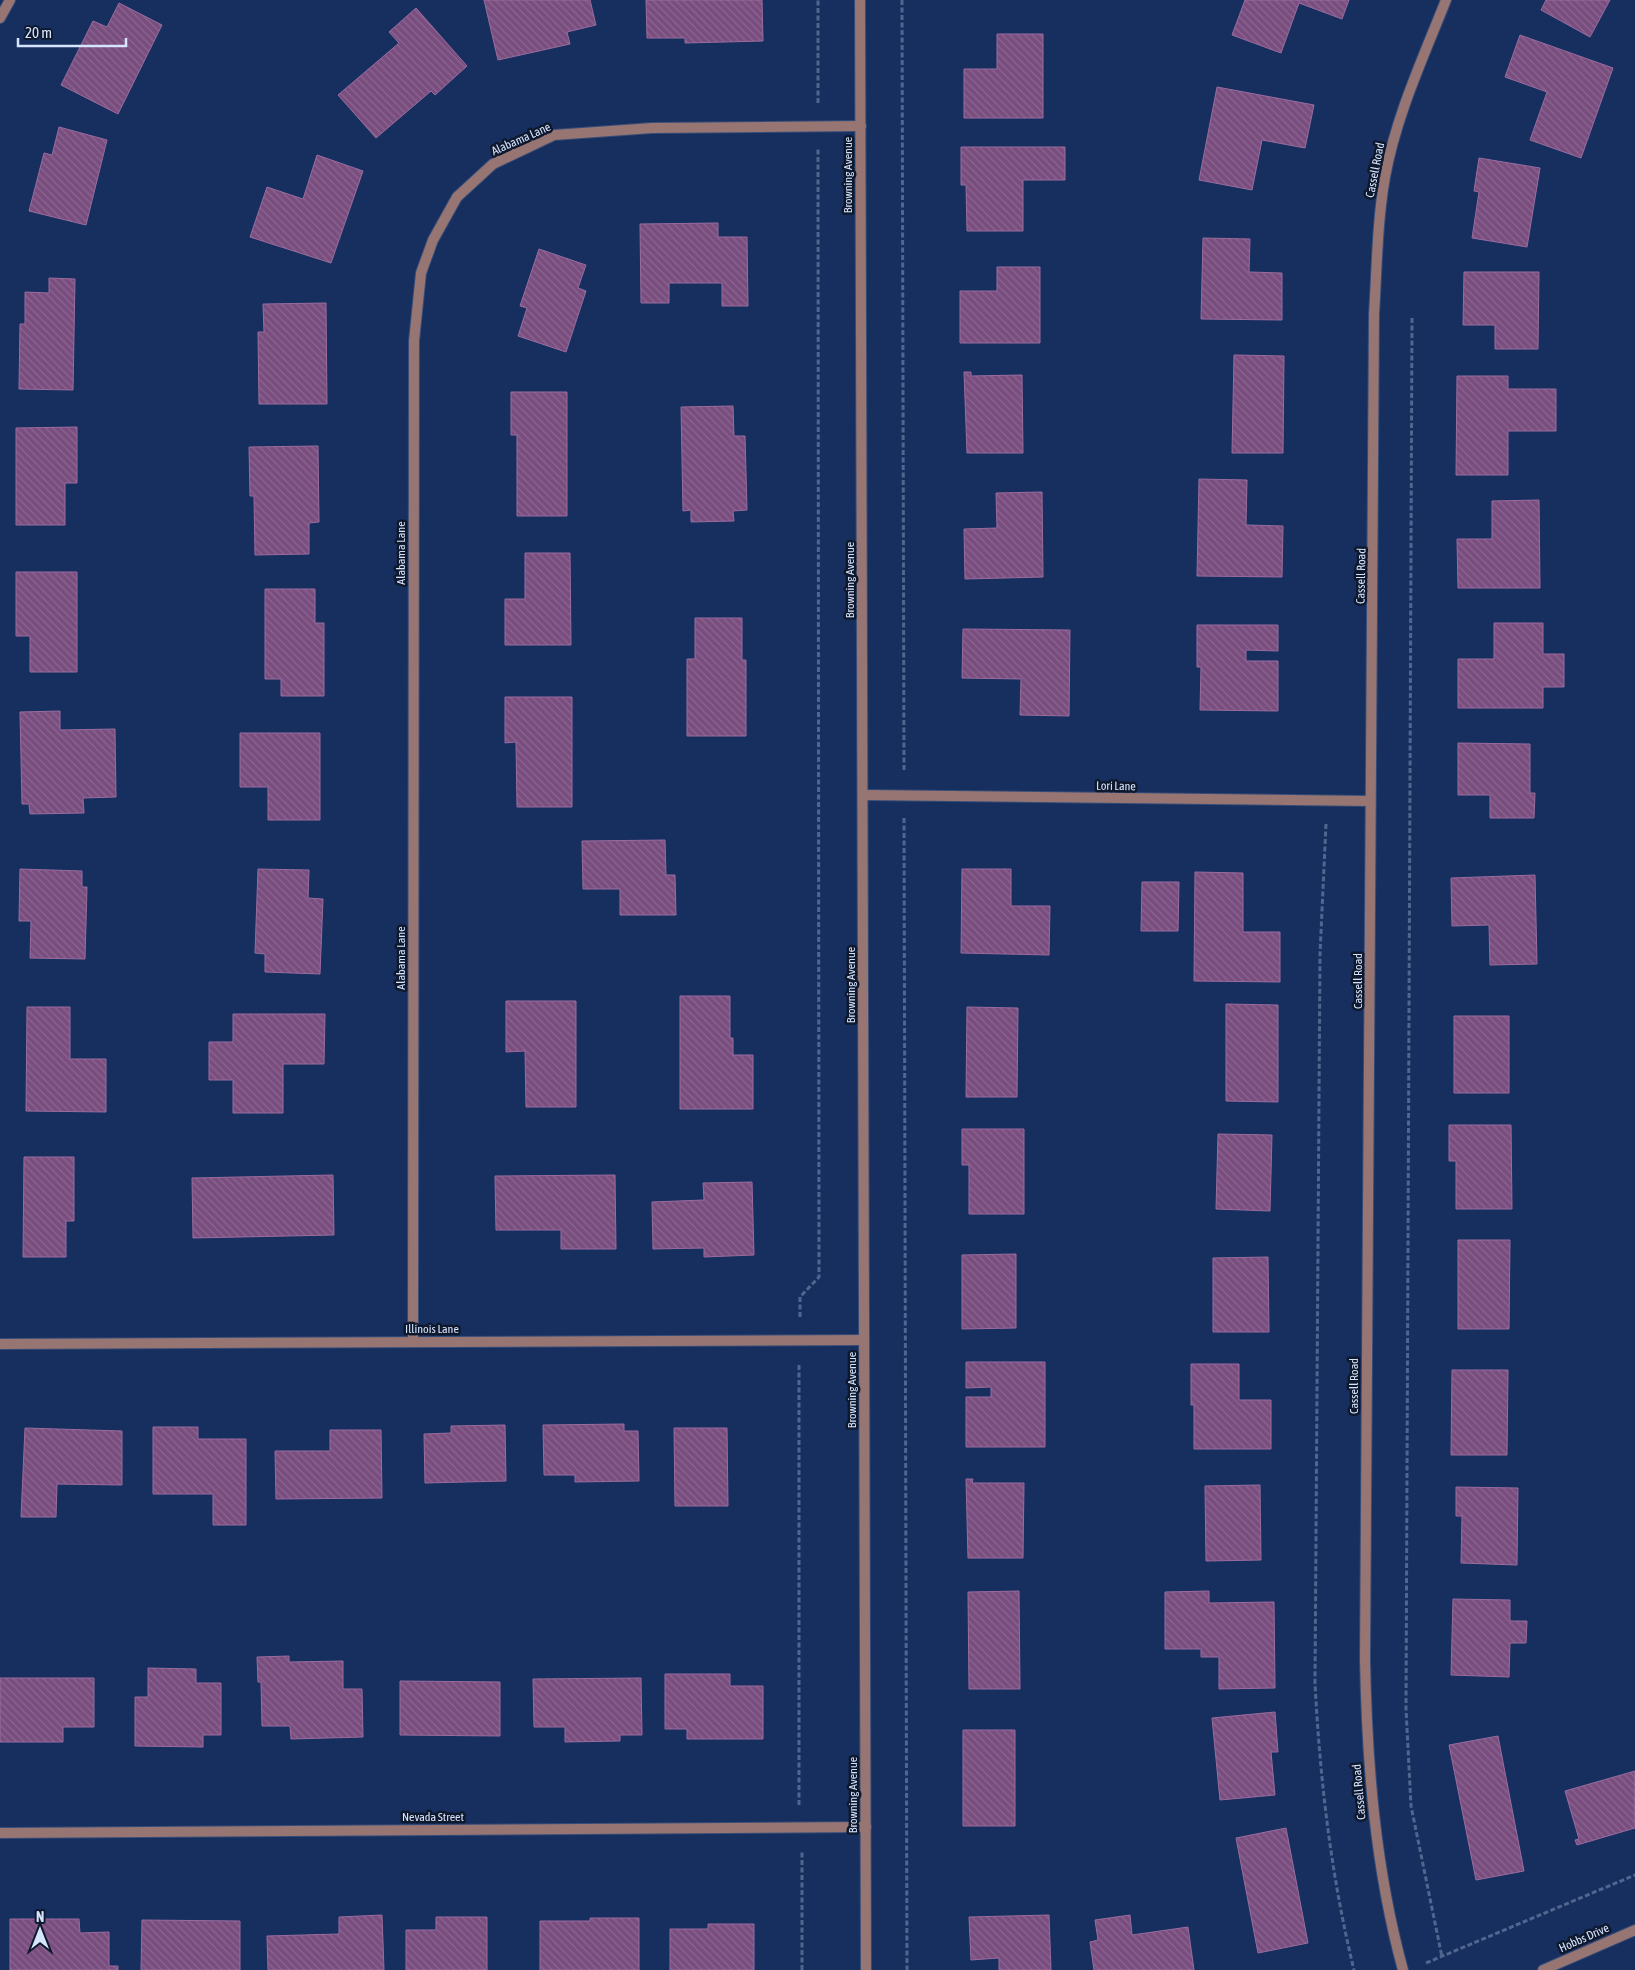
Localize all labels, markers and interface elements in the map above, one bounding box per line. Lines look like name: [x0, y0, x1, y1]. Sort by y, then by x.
scale bar: [18, 15, 125, 47]
text: 20 m: [25, 24, 52, 41]
street label: Alabama Lane: [489, 120, 553, 158]
street label: Browning Avenue: [841, 137, 855, 213]
street label: Cassell Road: [1363, 141, 1387, 199]
street label: Alabama Lane: [394, 521, 408, 585]
street label: Browning Avenue: [843, 542, 857, 618]
street label: Cassell Road: [1354, 548, 1368, 604]
street label: Lori Lane: [1096, 779, 1136, 793]
street label: Alabama Lane: [394, 926, 408, 990]
street label: Browning Avenue: [844, 947, 858, 1023]
street label: Cassell Road: [1351, 953, 1365, 1009]
street label: Illinois Lane: [405, 1322, 459, 1336]
street label: Browning Avenue: [845, 1352, 859, 1428]
street label: Cassell Road: [1347, 1358, 1361, 1414]
street label: Browning Avenue: [846, 1757, 860, 1833]
street label: Cassell Road: [1350, 1764, 1368, 1820]
street label: Nevada Street: [402, 1810, 465, 1824]
north arrow: [15, 1905, 65, 1955]
text: N: [36, 1909, 44, 1925]
street label: Hobbs Drive: [1557, 1921, 1611, 1955]

